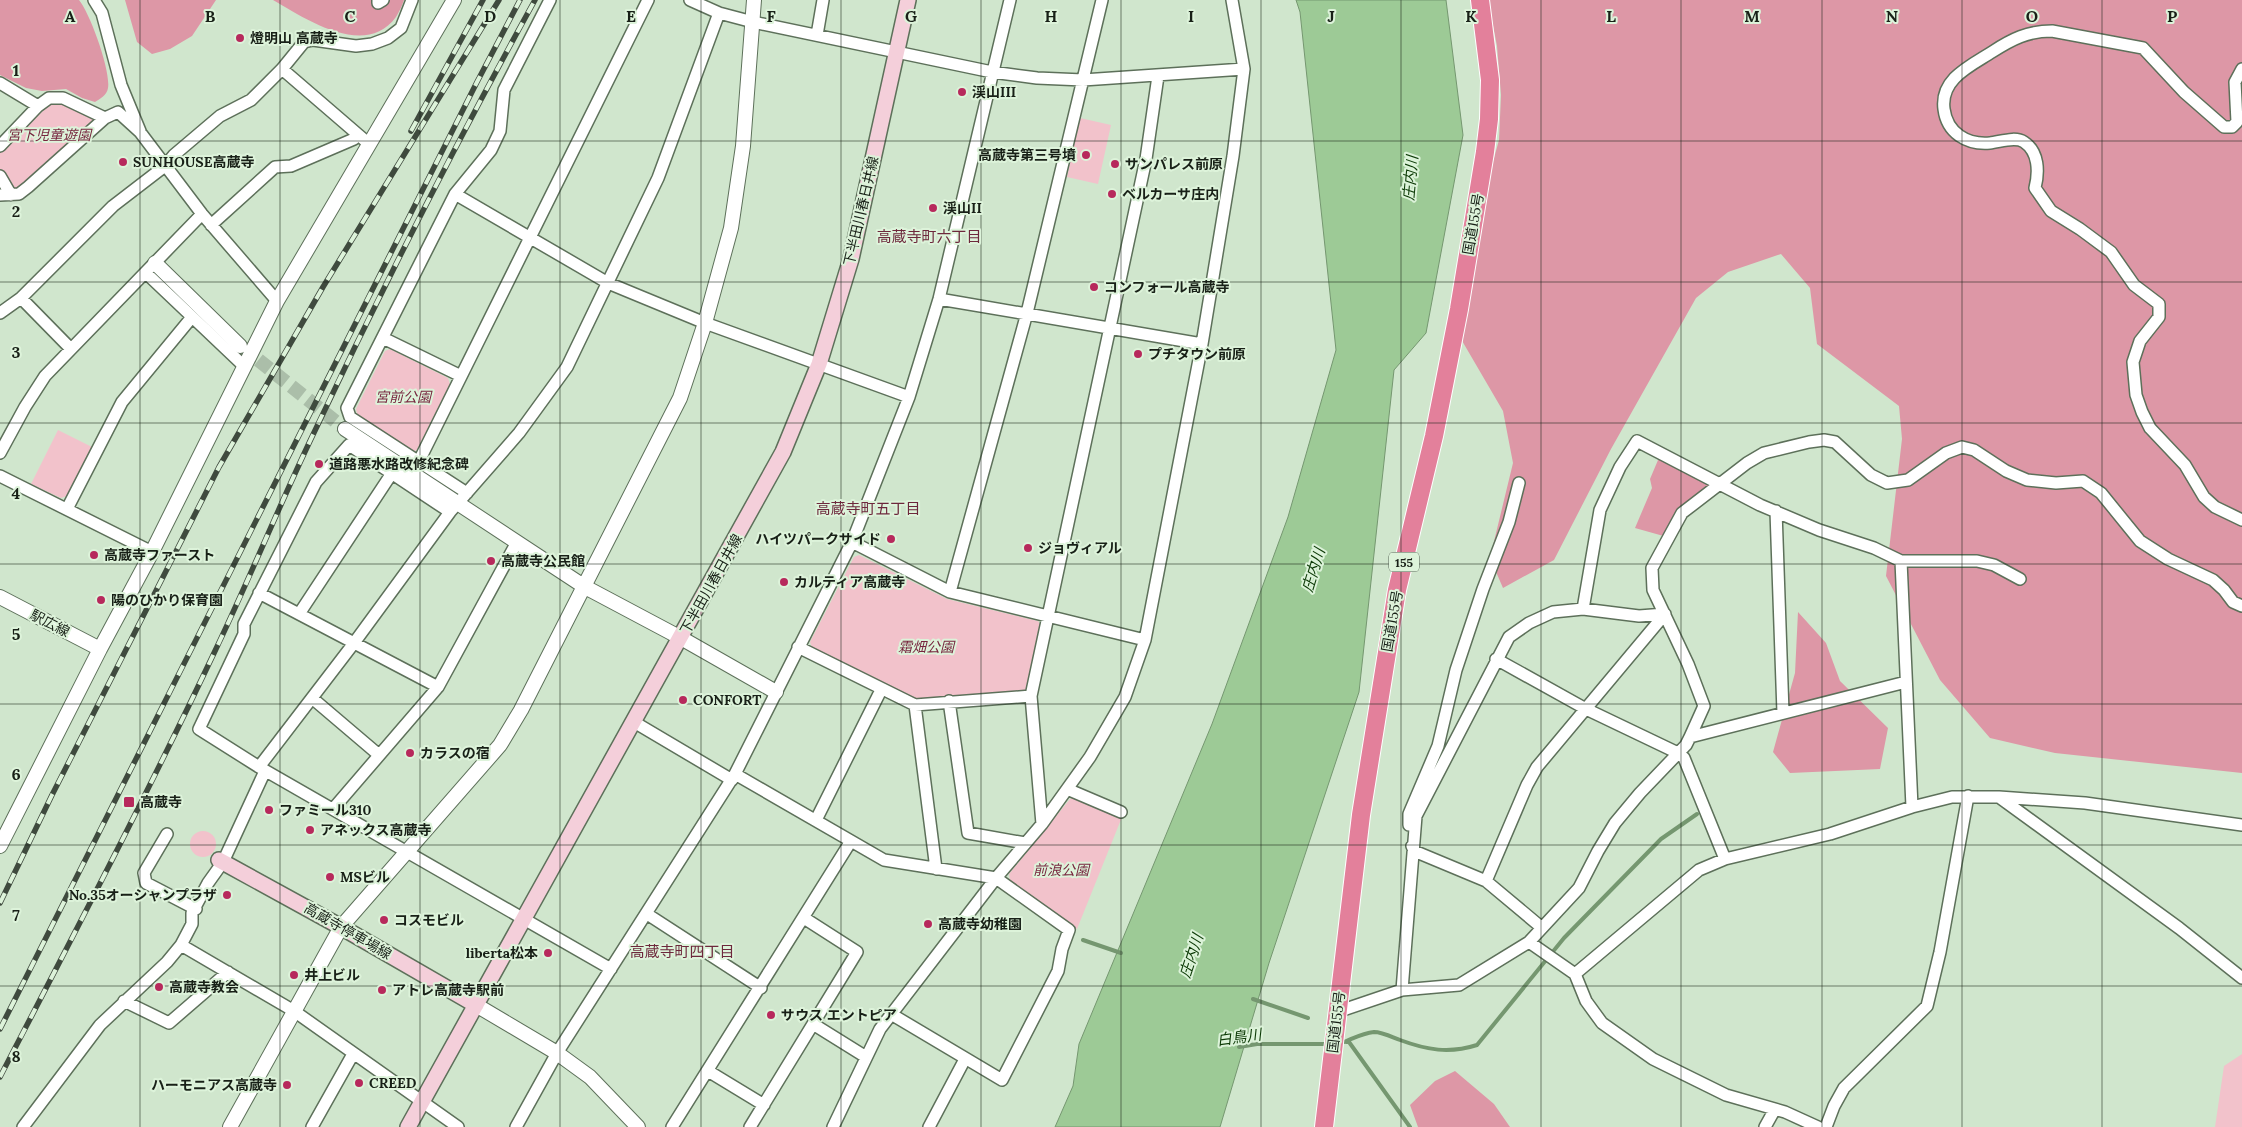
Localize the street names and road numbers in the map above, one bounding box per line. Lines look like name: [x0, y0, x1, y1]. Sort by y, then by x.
street label: 下半田川春日井線: [840, 154, 882, 268]
street label: 国道155号: [1459, 192, 1487, 256]
street label: 下半田川春日井線: [676, 531, 746, 637]
road number: 155: [1389, 552, 1419, 572]
street label: 国道155号: [1378, 589, 1406, 653]
street label: 駅広線: [27, 605, 73, 641]
street label: 高蔵寺停車場線: [301, 899, 395, 963]
street label: 国道155号: [1323, 990, 1349, 1054]

